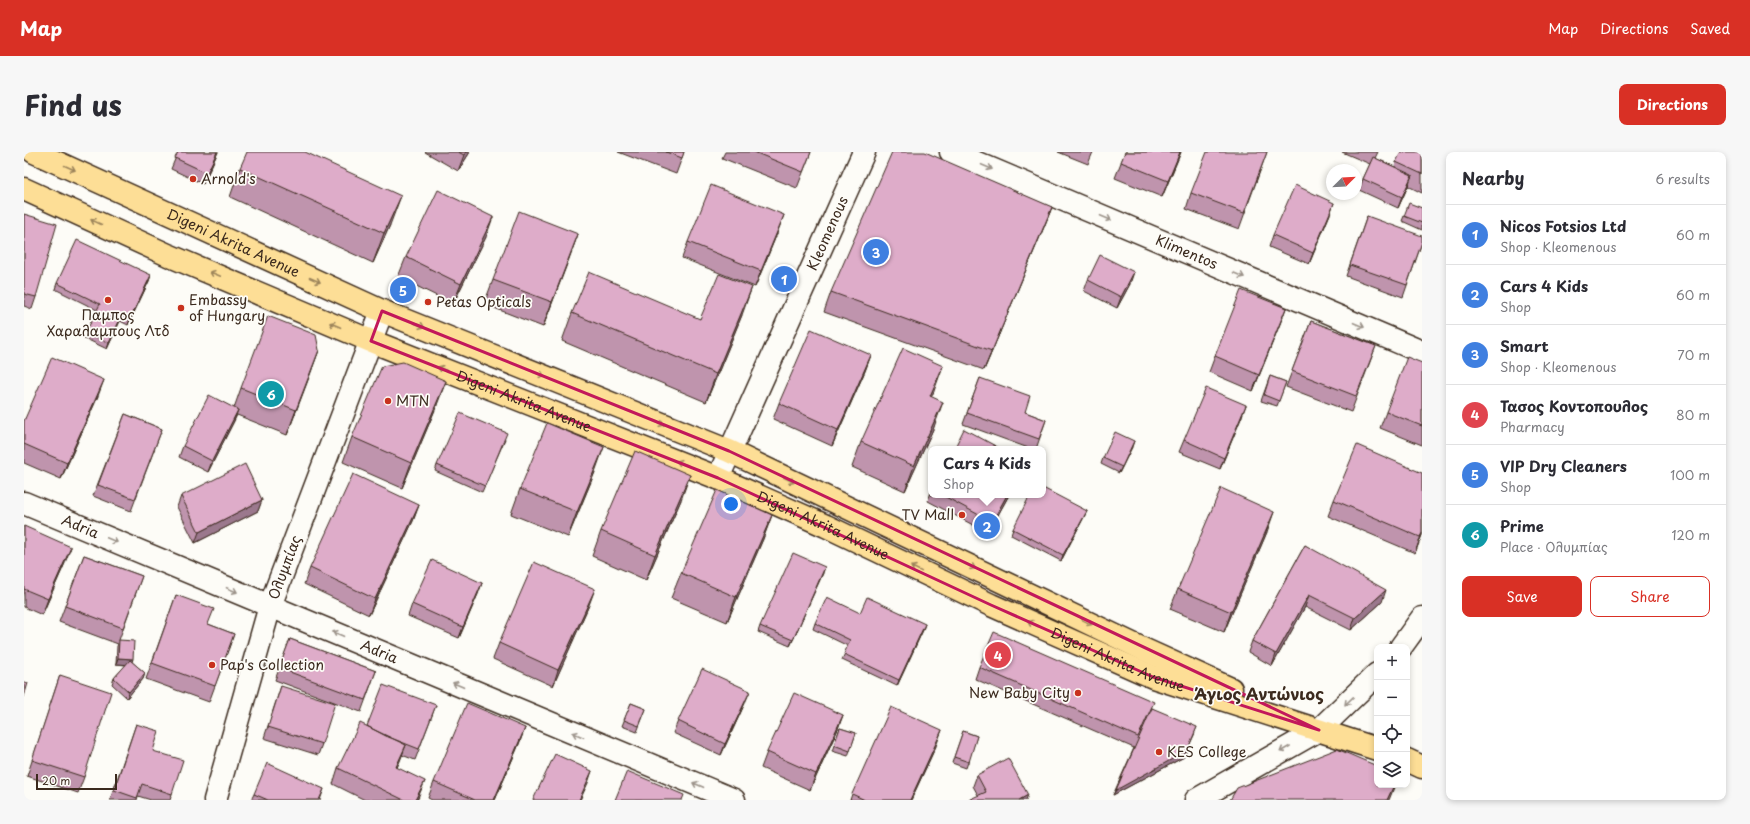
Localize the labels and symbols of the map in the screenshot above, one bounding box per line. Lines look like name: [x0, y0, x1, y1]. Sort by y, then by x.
one-way arrow: [980, 164, 992, 172]
north arrow: [1326, 164, 1362, 200]
one-way arrow: [63, 165, 75, 172]
place label: Arnold's: [201, 168, 256, 189]
marker: Arnold's: [188, 174, 198, 184]
street label: Kleomenous: [801, 193, 853, 274]
street label: Digeni Akrita Avenue: [164, 203, 304, 282]
one-way arrow: [1100, 215, 1112, 222]
one-way arrow: [91, 218, 103, 225]
street label: Klimentos: [1153, 229, 1221, 274]
pin: 3: [863, 237, 889, 267]
pin: 1: [771, 264, 797, 294]
one-way arrow: [209, 270, 221, 278]
one-way arrow: [1232, 271, 1244, 279]
pin: 5: [390, 275, 416, 305]
one-way arrow: [309, 277, 321, 284]
place label: Embassy of Hungary: [189, 289, 265, 326]
place label: Petas Opticals: [436, 291, 531, 312]
marker: Παμπος Χαραλαμπους Λτδ: [103, 295, 113, 305]
marker: Petas Opticals: [423, 297, 433, 307]
marker: Embassy of Hungary: [176, 303, 186, 313]
place label: Παμπος Χαραλαμπους Λτδ: [47, 304, 170, 341]
one-way arrow: [329, 321, 341, 329]
one-way arrow: [412, 322, 424, 330]
one-way arrow: [1352, 322, 1364, 330]
one-way arrow: [438, 365, 450, 373]
street label: Digeni Akrita Avenue: [453, 365, 595, 437]
one-way arrow: [532, 371, 544, 379]
pin: 6: [258, 379, 284, 409]
place label: MTN: [396, 390, 430, 411]
marker: MTN: [383, 396, 393, 406]
one-way arrow: [653, 420, 665, 427]
one-way arrow: [676, 459, 688, 467]
one-way arrow: [783, 477, 795, 484]
street label: Digeni Akrita Avenue: [753, 485, 893, 565]
your location: [721, 494, 741, 514]
place label: TV Mall: [901, 504, 954, 525]
street label: Adria: [59, 509, 103, 543]
marker: TV Mall: [957, 510, 967, 520]
pin: 2: [974, 511, 1000, 541]
street label: Ολυμπίας: [262, 532, 306, 602]
one-way arrow: [105, 536, 117, 544]
one-way arrow: [964, 563, 976, 570]
one-way arrow: [910, 565, 922, 572]
one-way arrow: [225, 587, 237, 594]
one-way arrow: [1081, 619, 1093, 626]
one-way arrow: [1028, 620, 1040, 627]
street label: Digeni Akrita Avenue: [1047, 622, 1188, 697]
one-way arrow: [332, 630, 344, 638]
street label: Adria: [357, 634, 401, 668]
pin: 4: [985, 640, 1011, 670]
place label: Pap's Collection: [220, 654, 324, 675]
marker: Pap's Collection: [207, 660, 217, 670]
one-way arrow: [452, 680, 464, 688]
district label: Άγιος Αντώνιος: [1194, 681, 1324, 705]
place label: New Baby City: [969, 682, 1070, 703]
marker: New Baby City: [1073, 688, 1083, 698]
one-way arrow: [1344, 696, 1354, 706]
one-way arrow: [572, 730, 584, 738]
place label: KES College: [1167, 741, 1247, 762]
one-way arrow: [1279, 746, 1291, 754]
marker: KES College: [1154, 747, 1164, 757]
scale bar: [36, 772, 117, 791]
one-way arrow: [692, 781, 704, 788]

